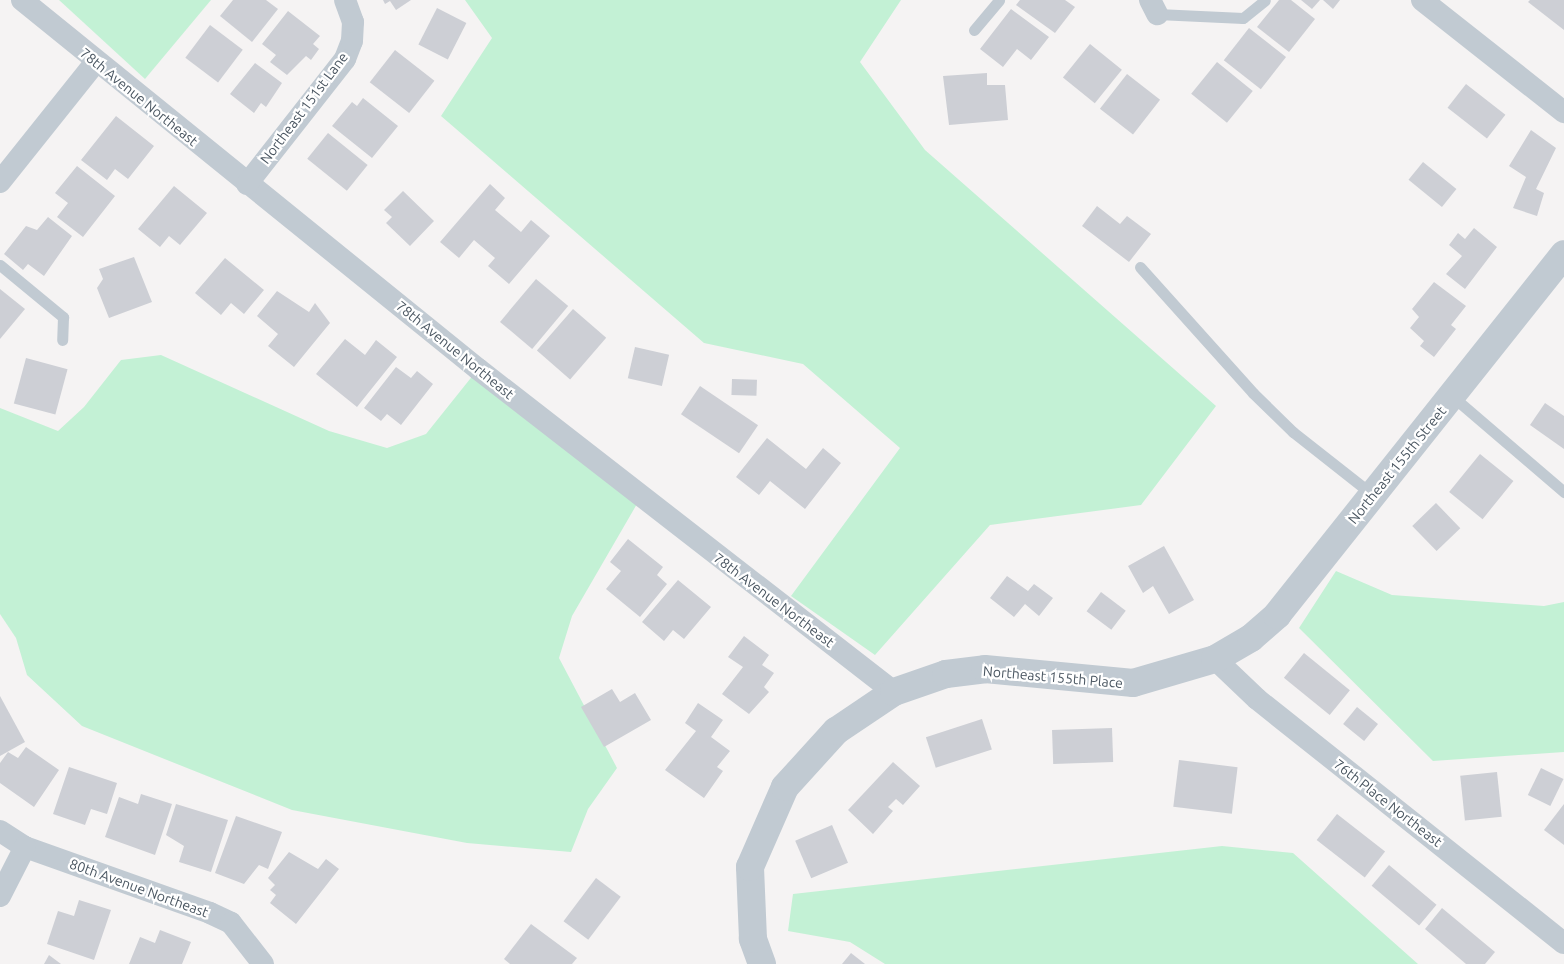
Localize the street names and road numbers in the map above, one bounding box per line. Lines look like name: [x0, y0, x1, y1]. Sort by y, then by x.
street label: 78th Avenue Northeast: [77, 44, 201, 150]
street label: Northeast 151st Lane: [257, 49, 351, 167]
street label: 78th Avenue Northeast: [393, 297, 517, 403]
street label: Northeast 155th Street: [1344, 403, 1450, 527]
street label: 78th Avenue Northeast: [711, 549, 837, 651]
street label: Northeast 155th Place: [982, 663, 1124, 691]
street label: 76th Place Northeast: [1331, 756, 1445, 850]
street label: 80th Avenue Northeast: [67, 855, 211, 921]

